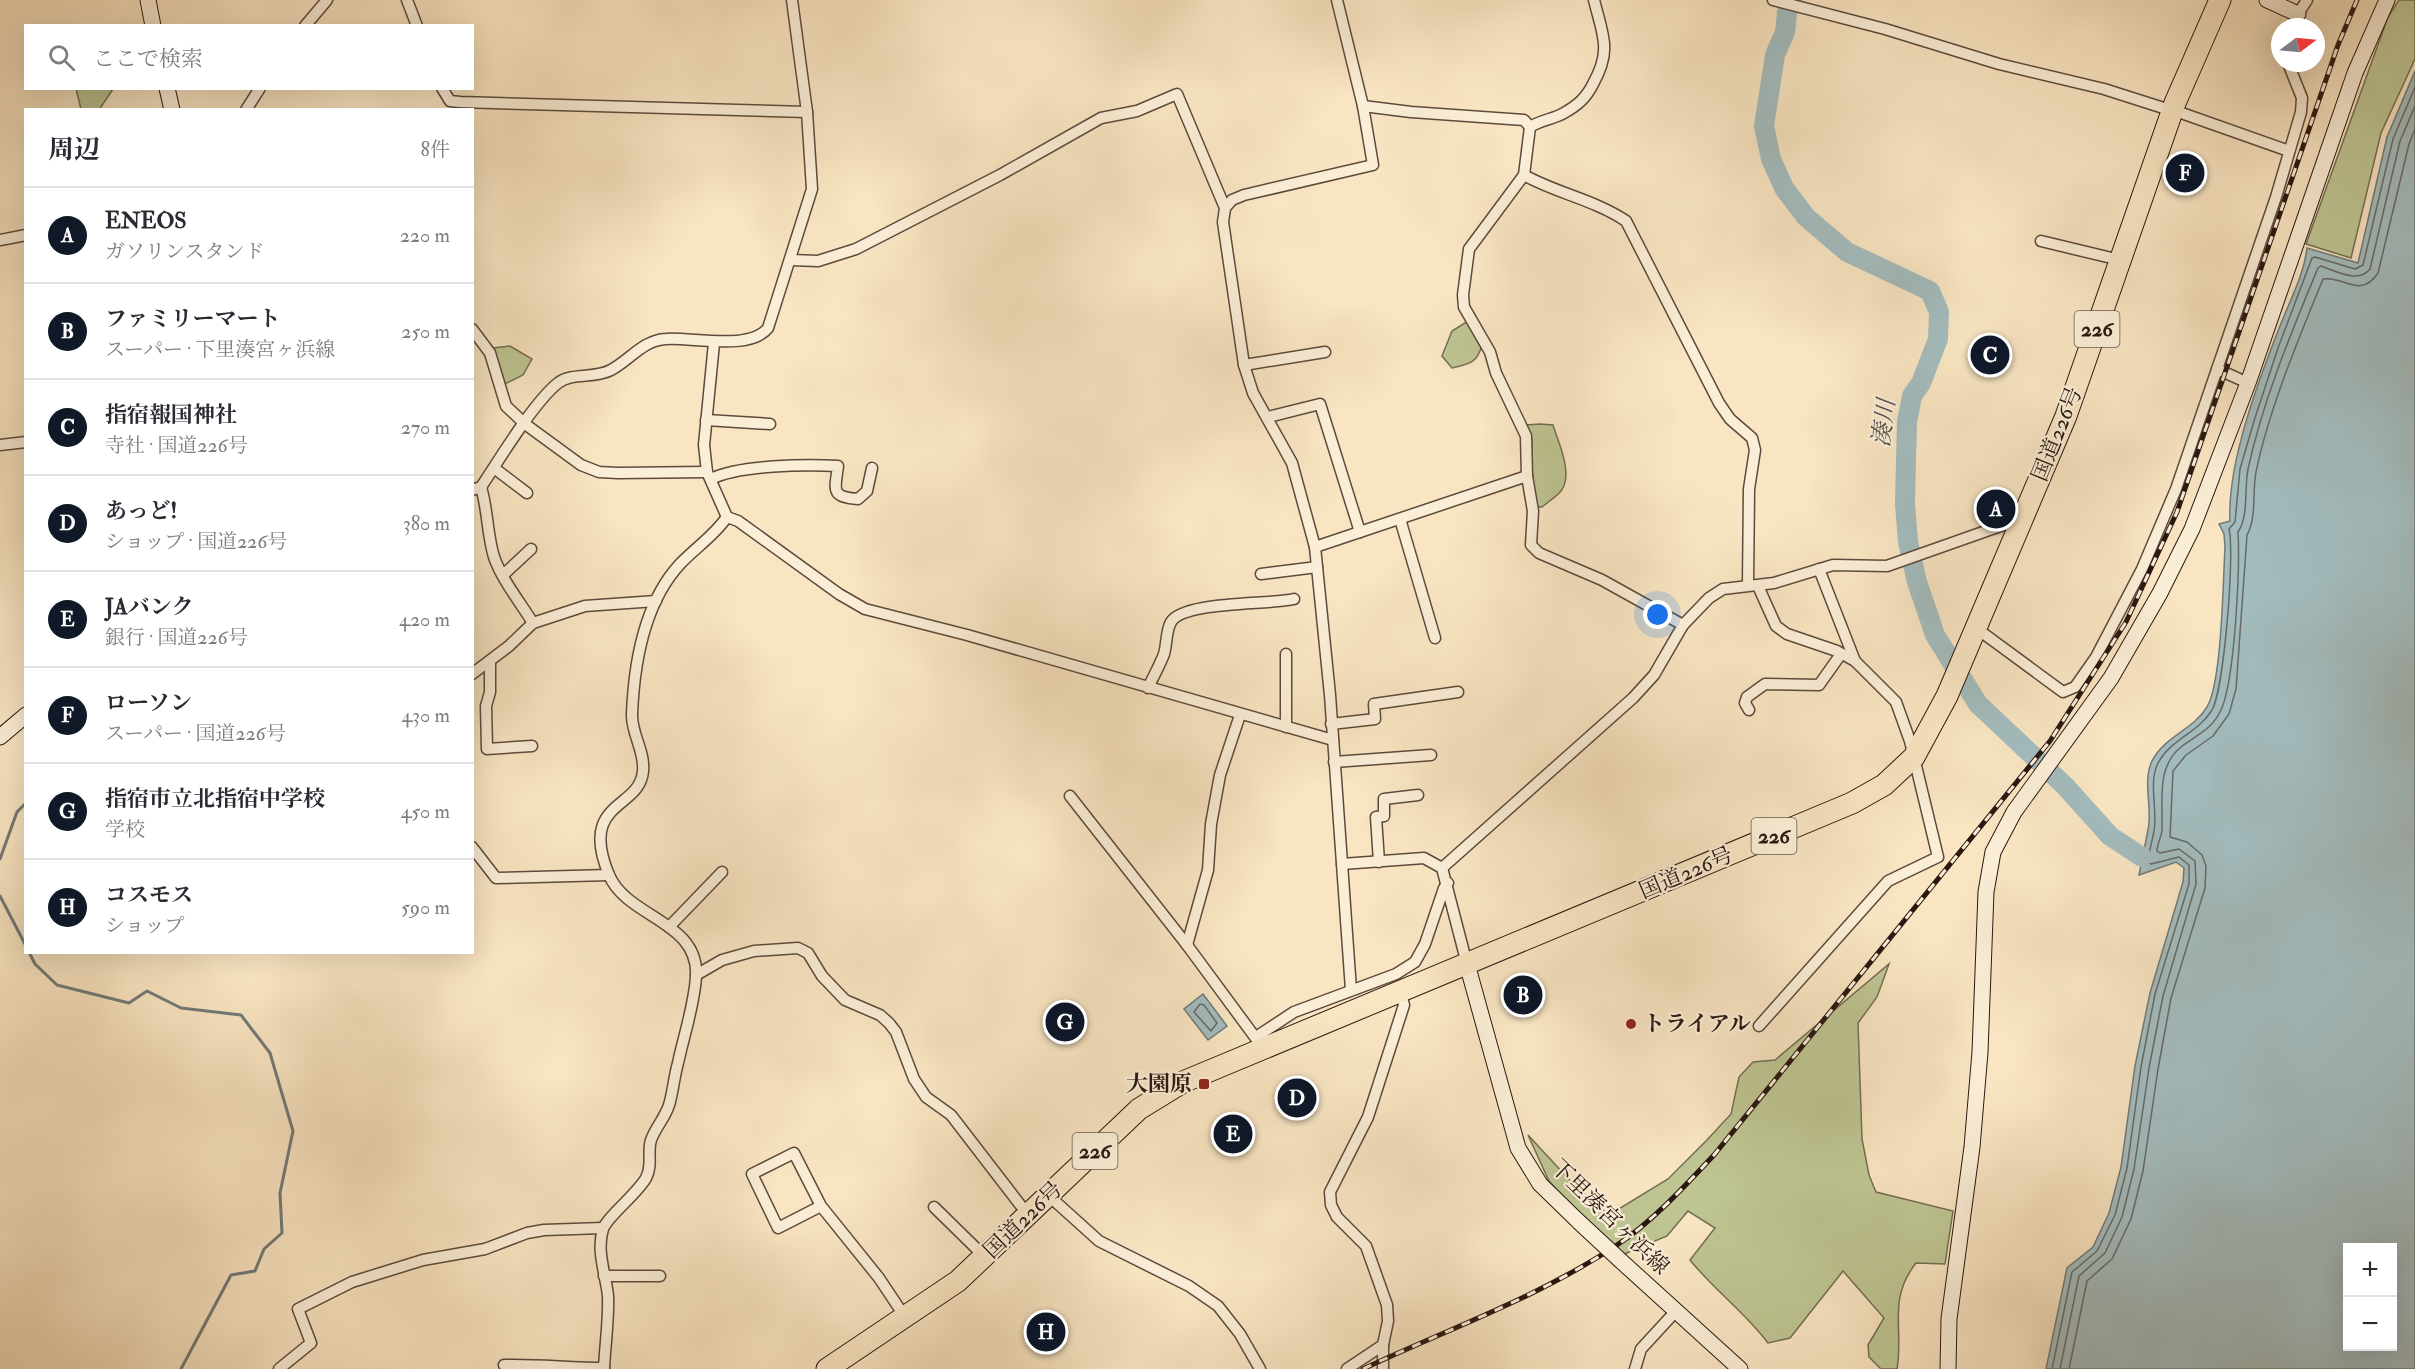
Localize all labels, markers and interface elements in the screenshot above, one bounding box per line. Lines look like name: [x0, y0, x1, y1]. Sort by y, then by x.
north arrow: [2271, 18, 2325, 72]
search box: [24, 24, 474, 90]
icon: search: [45, 41, 78, 74]
text: ここで検索: [93, 45, 203, 73]
text: 周辺: [48, 134, 100, 166]
text: 8件: [421, 137, 450, 162]
pin: F: [2166, 150, 2204, 195]
text: ENEOS: [105, 207, 187, 235]
text: A: [61, 223, 74, 248]
text: 220 m: [400, 223, 450, 248]
text: ガソリンスタンド: [105, 239, 264, 264]
text: ファミリーマート: [105, 305, 281, 333]
road number: 226: [2074, 311, 2120, 347]
text: B: [61, 319, 74, 344]
text: 250 m: [401, 319, 450, 344]
pin: C: [1970, 332, 2010, 378]
text: スーパー · 下里湊宮ヶ浜線: [105, 337, 335, 362]
street label: 国道226号: [2025, 383, 2089, 485]
water label: 湊川: [1866, 394, 1903, 449]
text: 指宿報国神社: [105, 401, 237, 429]
text: C: [60, 415, 75, 440]
text: 270 m: [401, 415, 450, 440]
text: 寺社 · 国道226号: [105, 433, 248, 458]
pin: A: [1976, 486, 2016, 532]
text: あっど!: [105, 497, 177, 525]
text: D: [59, 511, 76, 536]
text: 380 m: [403, 511, 450, 536]
text: ショップ · 国道226号: [105, 529, 287, 554]
text: JAバンク: [105, 593, 193, 621]
your location: [1643, 600, 1672, 629]
text: E: [60, 607, 75, 632]
text: 420 m: [399, 607, 450, 632]
text: 銀行 · 国道226号: [105, 625, 248, 650]
text: ローソン: [105, 689, 192, 717]
text: F: [61, 703, 74, 728]
text: 430 m: [402, 703, 450, 728]
text: スーパー · 国道226号: [105, 721, 286, 746]
text: 指宿市立北指宿中学校: [105, 785, 325, 813]
text: G: [59, 799, 76, 824]
text: 450 m: [401, 799, 450, 824]
text: 学校: [105, 817, 145, 842]
road number: 226: [1752, 818, 1796, 854]
street label: 国道226号: [1635, 841, 1737, 905]
text: コスモス: [105, 881, 193, 909]
text: H: [59, 895, 76, 920]
text: 590 m: [401, 895, 450, 920]
text: ショップ: [105, 913, 185, 938]
pin: B: [1504, 972, 1543, 1018]
pin: G: [1046, 1000, 1084, 1044]
place label: トライアル: [1643, 1010, 1751, 1038]
marker: トライアル: [1624, 1017, 1638, 1031]
place label: 大園原: [1126, 1070, 1192, 1098]
pin: D: [1278, 1076, 1316, 1120]
marker: 大園原: [1197, 1077, 1211, 1091]
pin: E: [1214, 1112, 1252, 1156]
road number: 226: [1072, 1133, 1118, 1169]
street label: 下里湊宮ヶ浜線: [1545, 1153, 1675, 1281]
street label: 国道226号: [978, 1175, 1068, 1265]
map controls: [2343, 1243, 2397, 1351]
button: +: [2343, 1243, 2397, 1297]
button: −: [2343, 1297, 2397, 1351]
pin: H: [1026, 1310, 1066, 1354]

